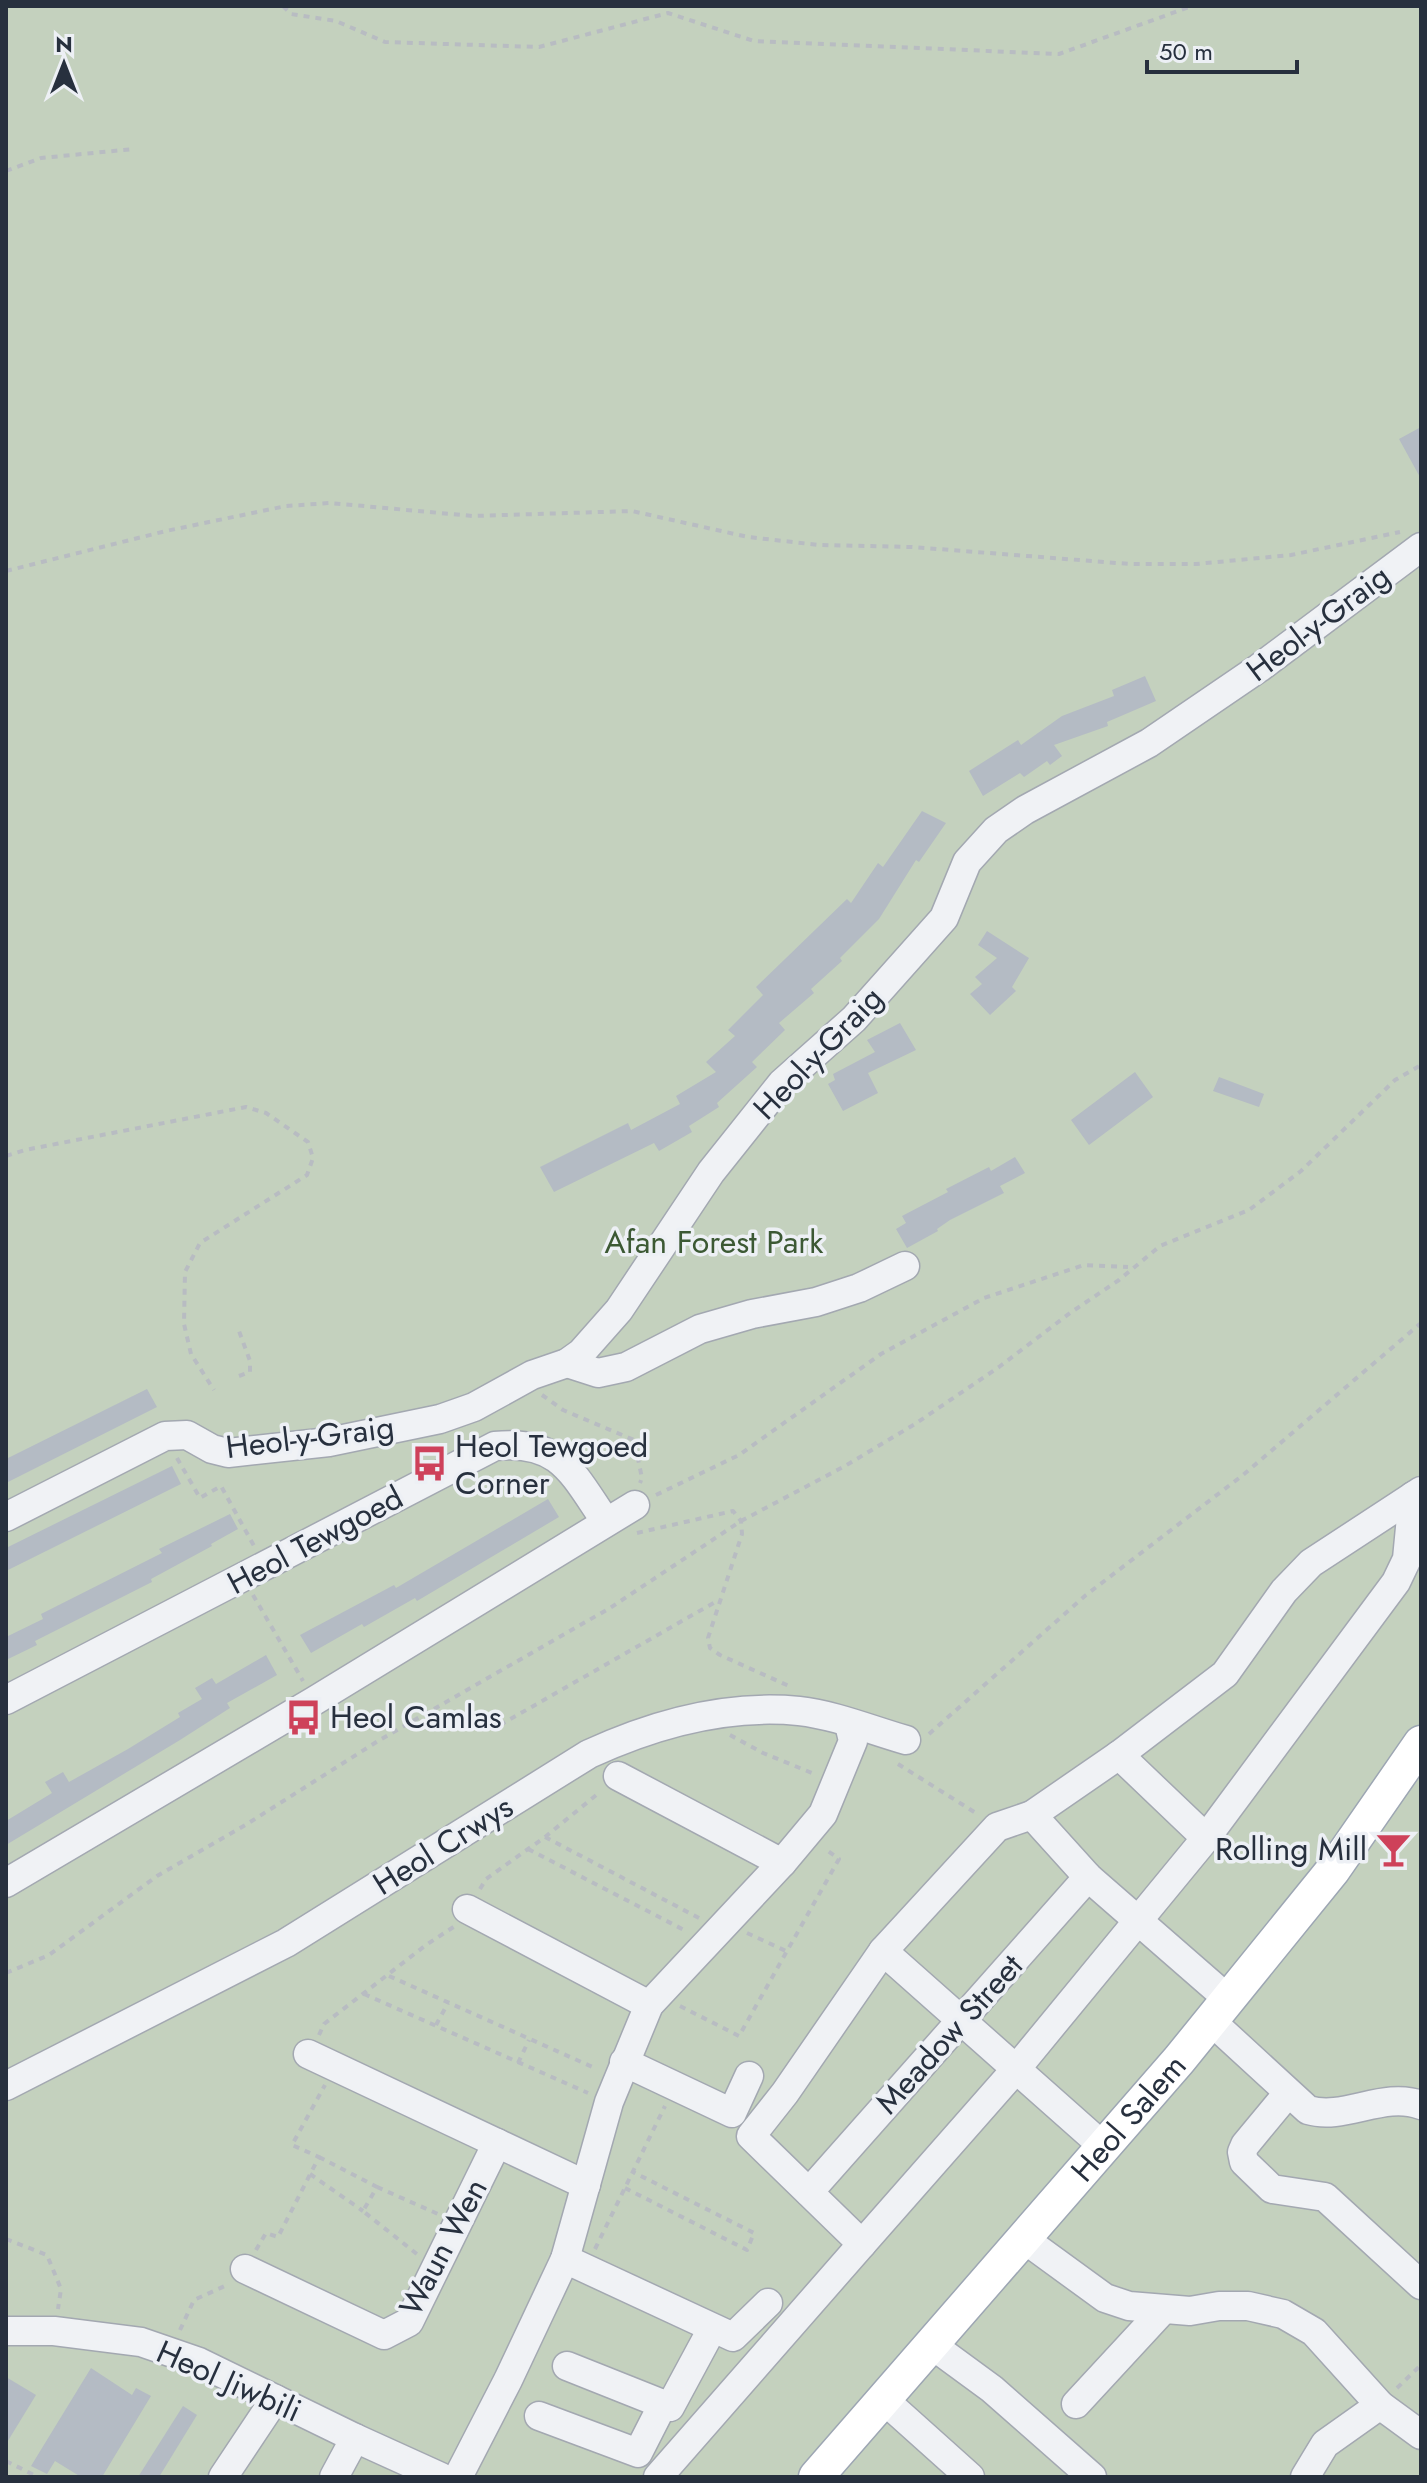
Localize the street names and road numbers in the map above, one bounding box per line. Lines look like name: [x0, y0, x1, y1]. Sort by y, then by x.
street label: Heol-y-Graig: [1236, 554, 1400, 692]
street label: Heol-y-Graig: [743, 976, 893, 1130]
street label: Heol-y-Graig: [223, 1404, 397, 1470]
street label: Heol Tewgoed: [219, 1474, 411, 1606]
street label: Heol Crwys: [364, 1784, 522, 1906]
street label: Meadow Street: [865, 1944, 1033, 2124]
street label: Heol Salem: [1060, 2044, 1197, 2192]
street label: Waun Wen: [388, 2170, 498, 2324]
street label: Heol Jiwbili: [149, 2329, 309, 2433]

